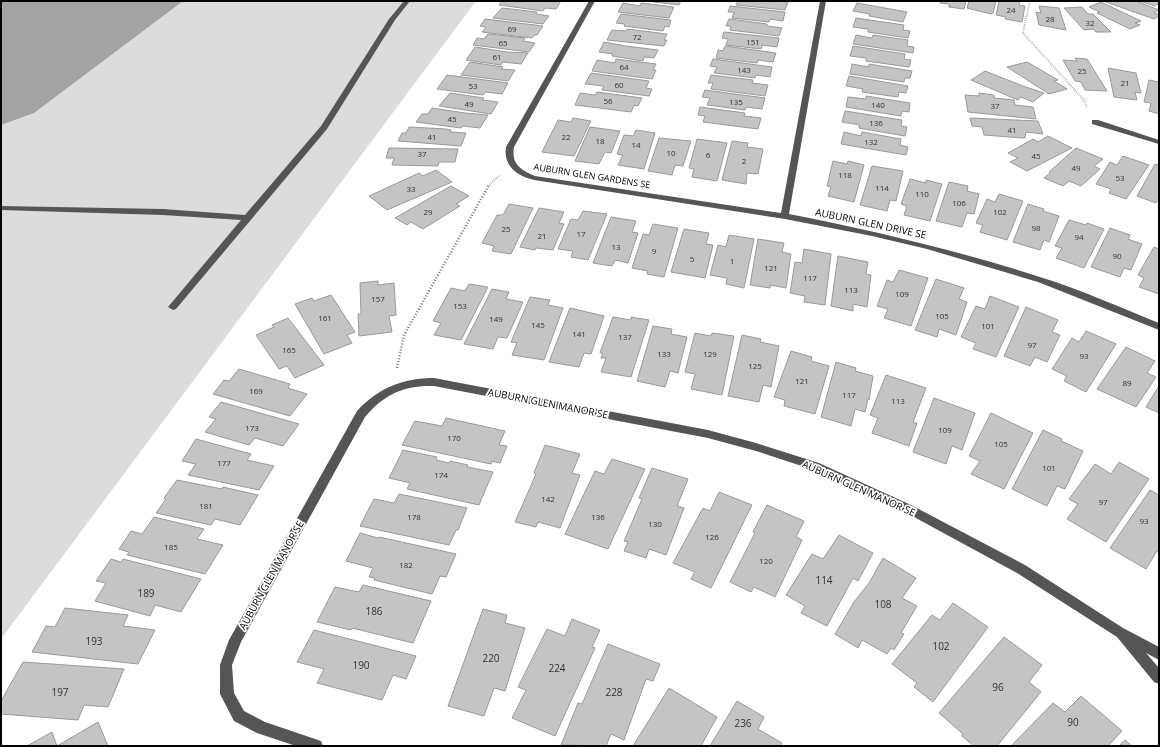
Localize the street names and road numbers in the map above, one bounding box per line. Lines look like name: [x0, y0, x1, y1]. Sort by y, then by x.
street label: AUBURN GLEN GARDENS SE: [533, 160, 651, 191]
street label: AUBURN GLEN DRIVE SE: [814, 204, 928, 242]
street label: AUBURN GLEN MANOR SE: [487, 384, 609, 422]
street label: AUBURN GLEN MANOR SE: [800, 457, 918, 519]
street label: AUBURN GLEN MANOR SE: [235, 518, 307, 632]

